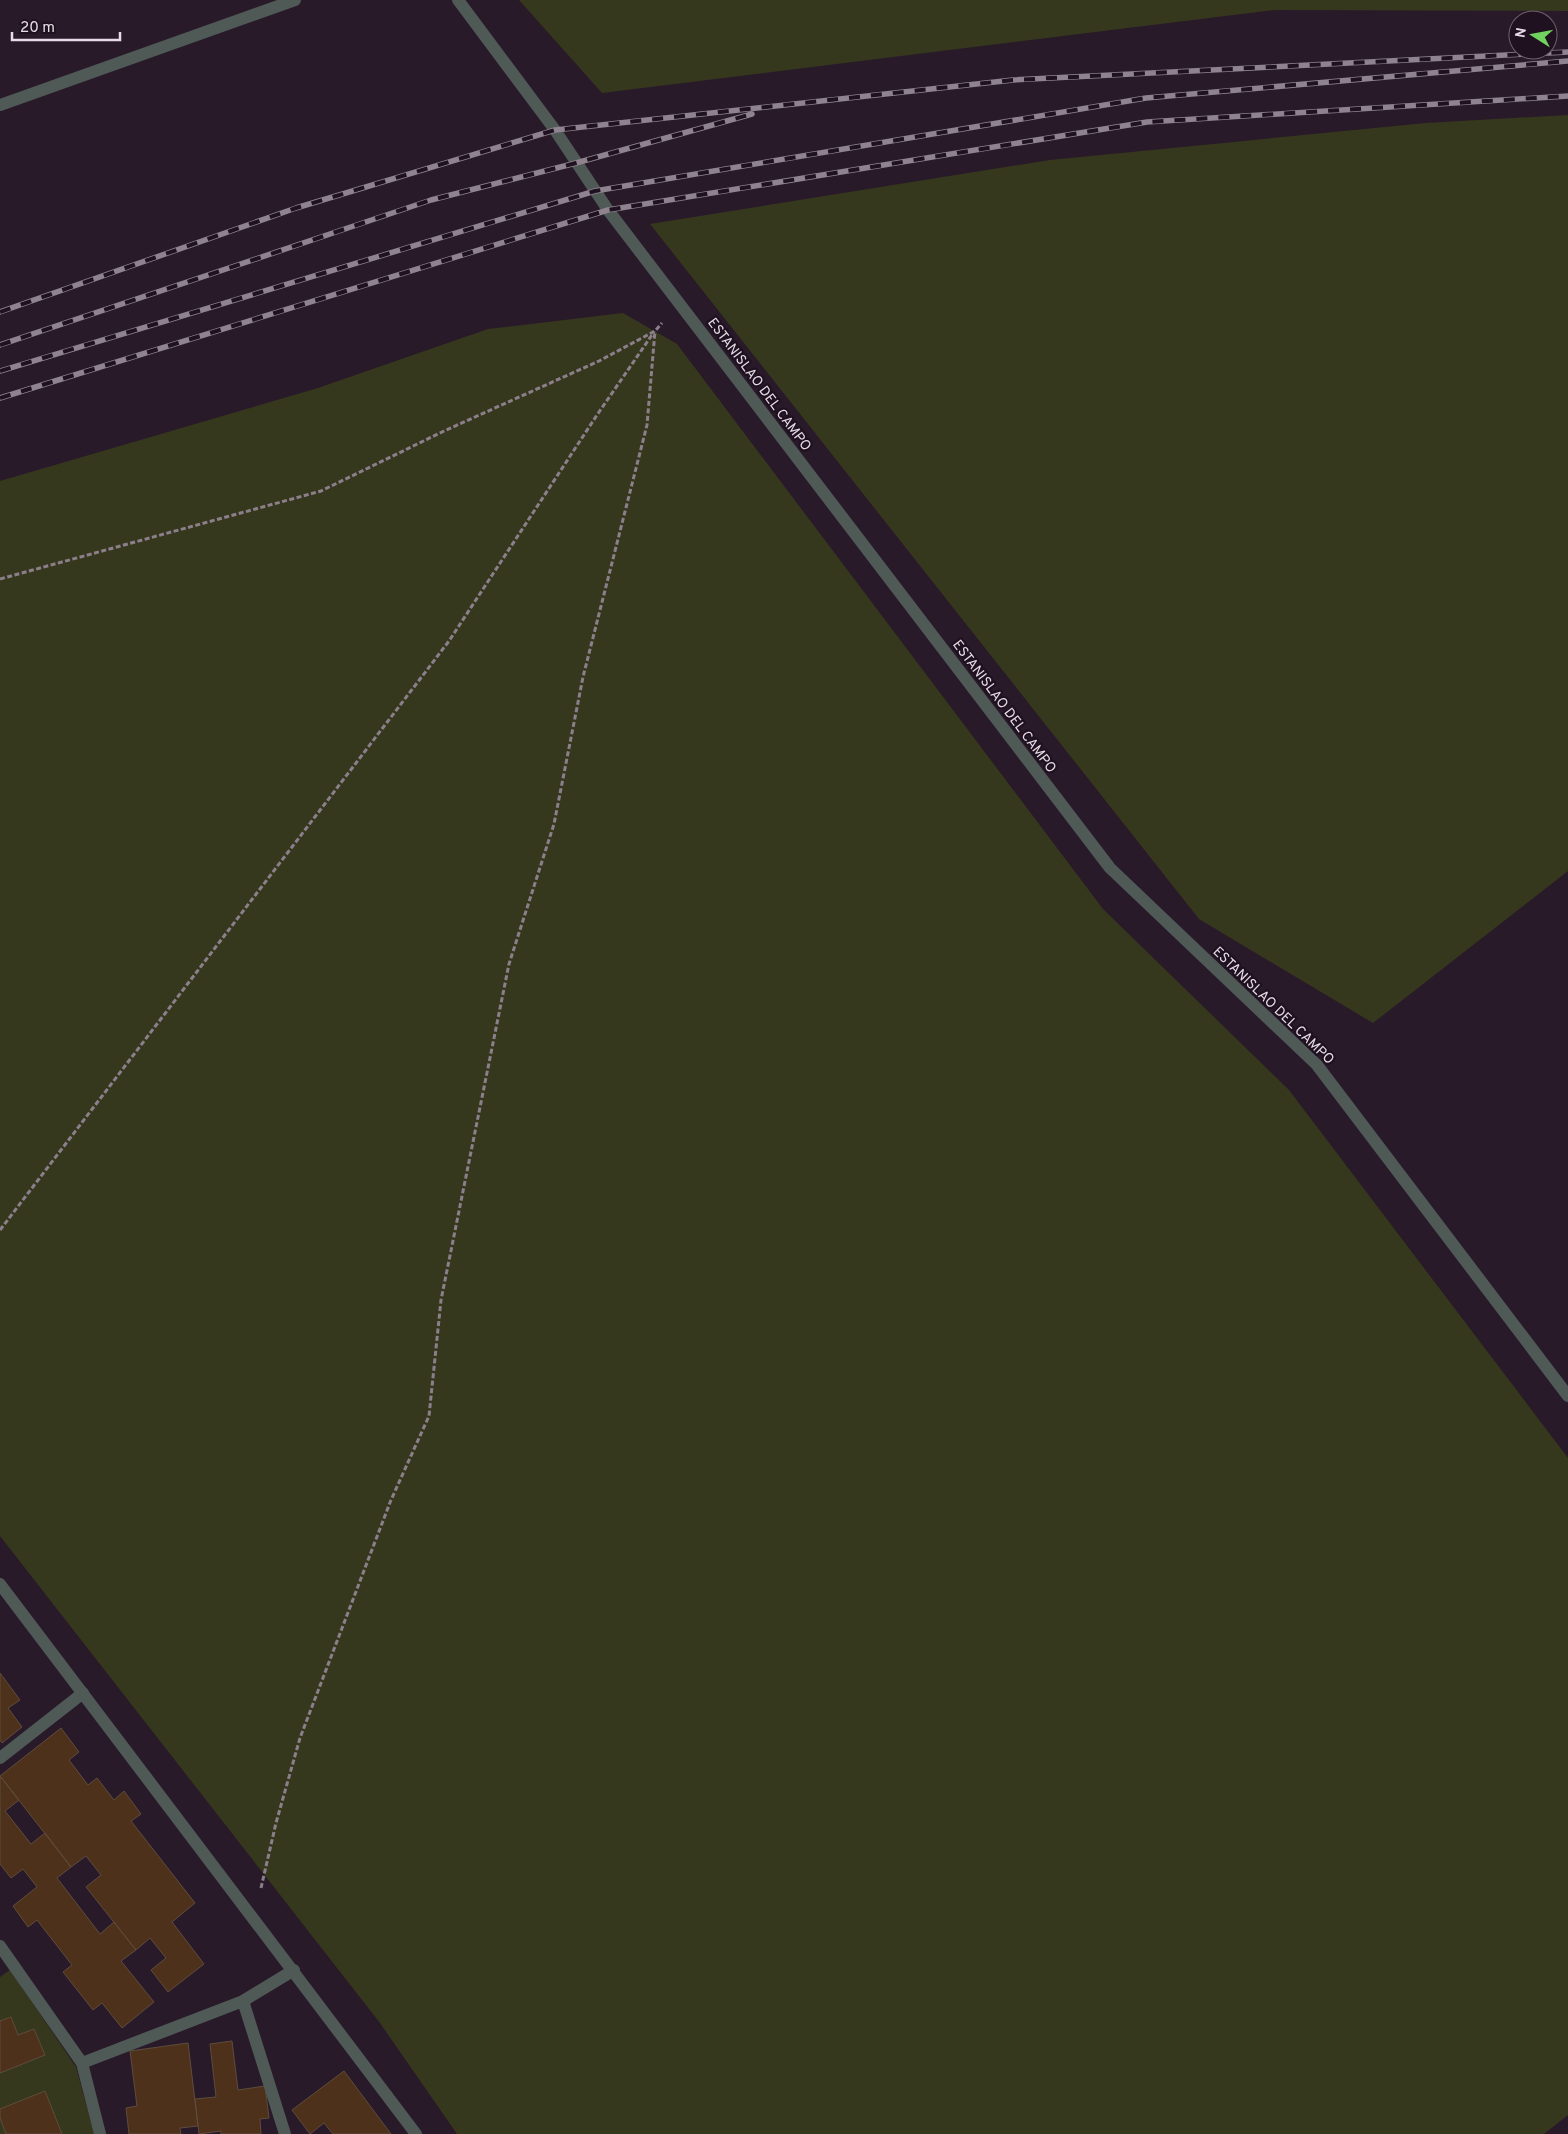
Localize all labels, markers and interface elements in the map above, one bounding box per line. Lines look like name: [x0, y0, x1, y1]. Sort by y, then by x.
scale bar: [12, 10, 120, 42]
north arrow: [1508, 10, 1558, 60]
text: 20 m: [20, 19, 55, 38]
text: N: [1512, 26, 1531, 39]
street label: ESTANISLAO DEL CAMPO: [703, 315, 814, 455]
street label: ESTANISLAO DEL CAMPO: [948, 637, 1059, 777]
street label: ESTANISLAO DEL CAMPO: [1209, 944, 1337, 1068]

